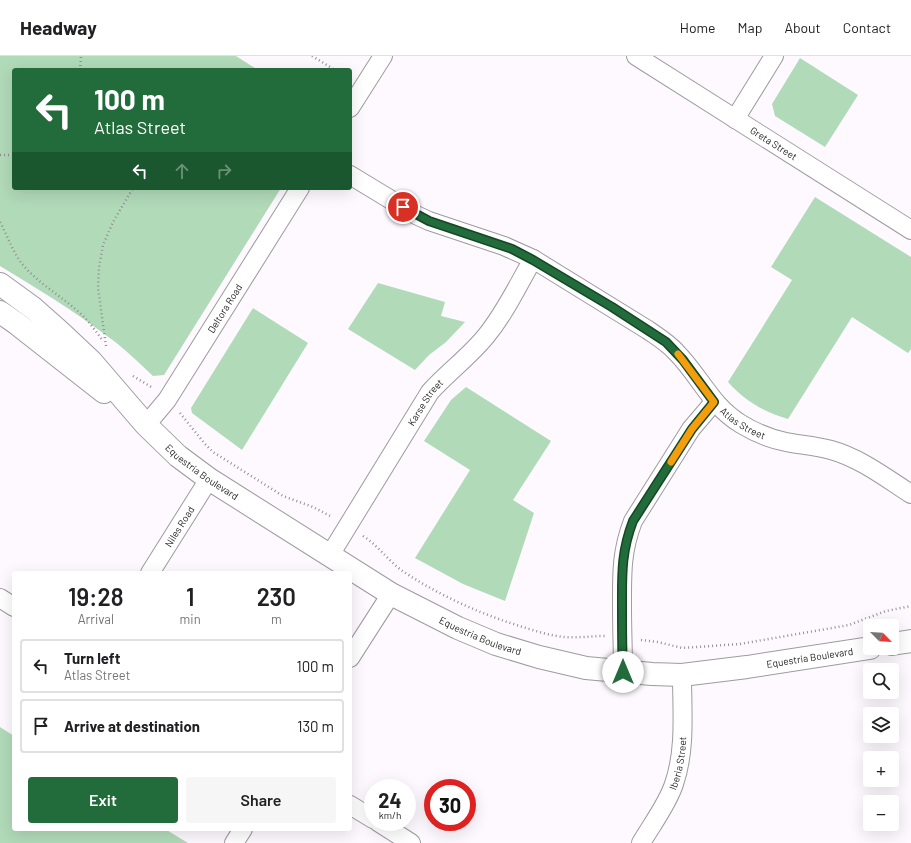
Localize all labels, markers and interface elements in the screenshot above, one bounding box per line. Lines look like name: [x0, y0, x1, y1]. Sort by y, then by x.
text: Headway: [20, 16, 97, 39]
text: Home: [680, 19, 716, 36]
text: Map: [738, 19, 762, 36]
text: About: [784, 19, 821, 36]
text: Contact: [843, 19, 891, 36]
text: 100 m: [94, 82, 165, 116]
icon: left: [28, 84, 80, 136]
text: Atlas Street: [94, 116, 186, 138]
street label: Greta Street: [748, 124, 800, 163]
icon: left: [129, 160, 151, 182]
icon: ahead: [171, 160, 193, 182]
icon: right: [213, 160, 235, 182]
pin: [386, 190, 420, 224]
icon: arrive: [392, 196, 414, 218]
street label: Deltora Road: [205, 281, 244, 335]
street label: Karse Street: [405, 376, 446, 428]
street label: Atlas Street: [718, 405, 768, 442]
street label: Equestria Boulevard: [163, 441, 241, 502]
street label: Niles Road: [162, 504, 197, 549]
text: 19:28: [68, 582, 124, 611]
text: 1: [186, 582, 194, 611]
text: 230: [257, 582, 296, 611]
text: Arrival: [78, 611, 114, 627]
text: min: [180, 611, 201, 627]
text: m: [271, 611, 282, 627]
street label: Equestria Boulevard: [437, 614, 523, 657]
north arrow: [863, 619, 899, 655]
map controls: [863, 619, 899, 831]
street label: Equestria Boulevard: [766, 645, 854, 670]
text: Turn left: [64, 649, 120, 667]
position arrow: [602, 651, 644, 693]
icon: left: [30, 655, 52, 677]
text: 100 m: [296, 657, 334, 675]
button: search: [863, 663, 899, 699]
text: Atlas Street: [64, 667, 130, 683]
button: layers: [863, 707, 899, 743]
icon: arrive: [30, 715, 52, 737]
text: Arrive at destination: [64, 717, 200, 735]
text: 130 m: [297, 717, 334, 735]
street label: Iberia Street: [666, 736, 688, 792]
button: +: [863, 751, 899, 787]
button: Exit: [28, 777, 178, 823]
button: Share: [186, 777, 336, 823]
speed limit sign: 30: [424, 779, 476, 831]
text: 24: [378, 788, 402, 812]
button: −: [863, 795, 899, 831]
text: km/h: [379, 809, 401, 821]

